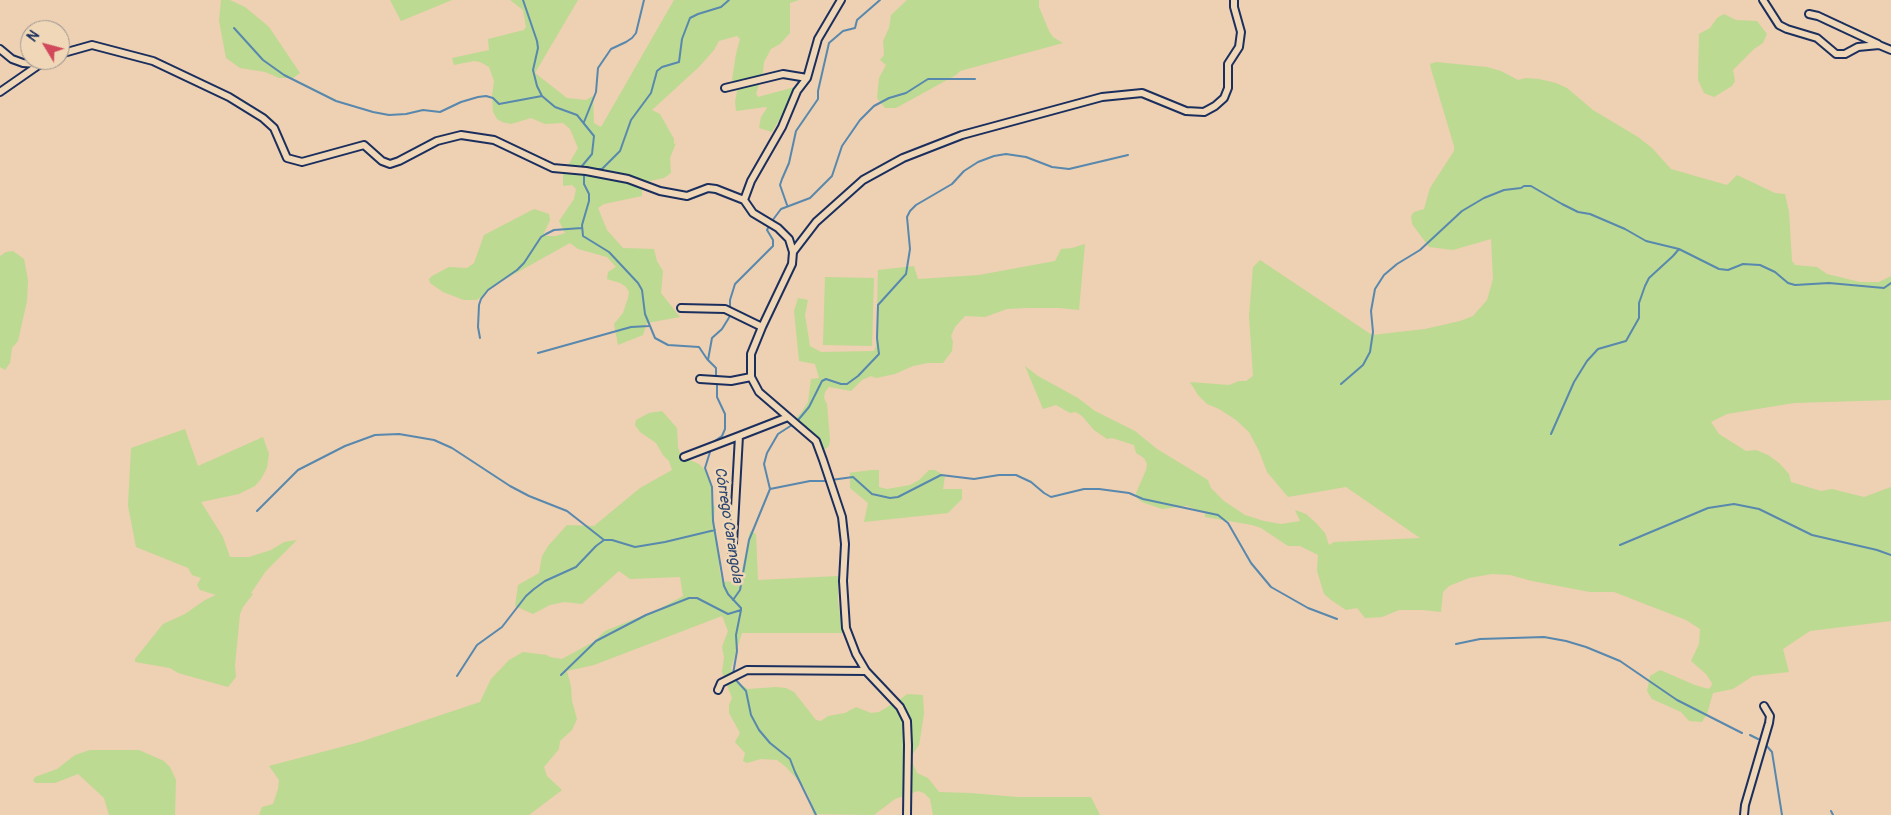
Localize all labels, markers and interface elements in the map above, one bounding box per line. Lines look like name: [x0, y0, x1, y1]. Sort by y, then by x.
north arrow: [20, 20, 70, 70]
text: N: [24, 27, 43, 45]
water label: Córrego Carangola: [710, 466, 746, 584]

